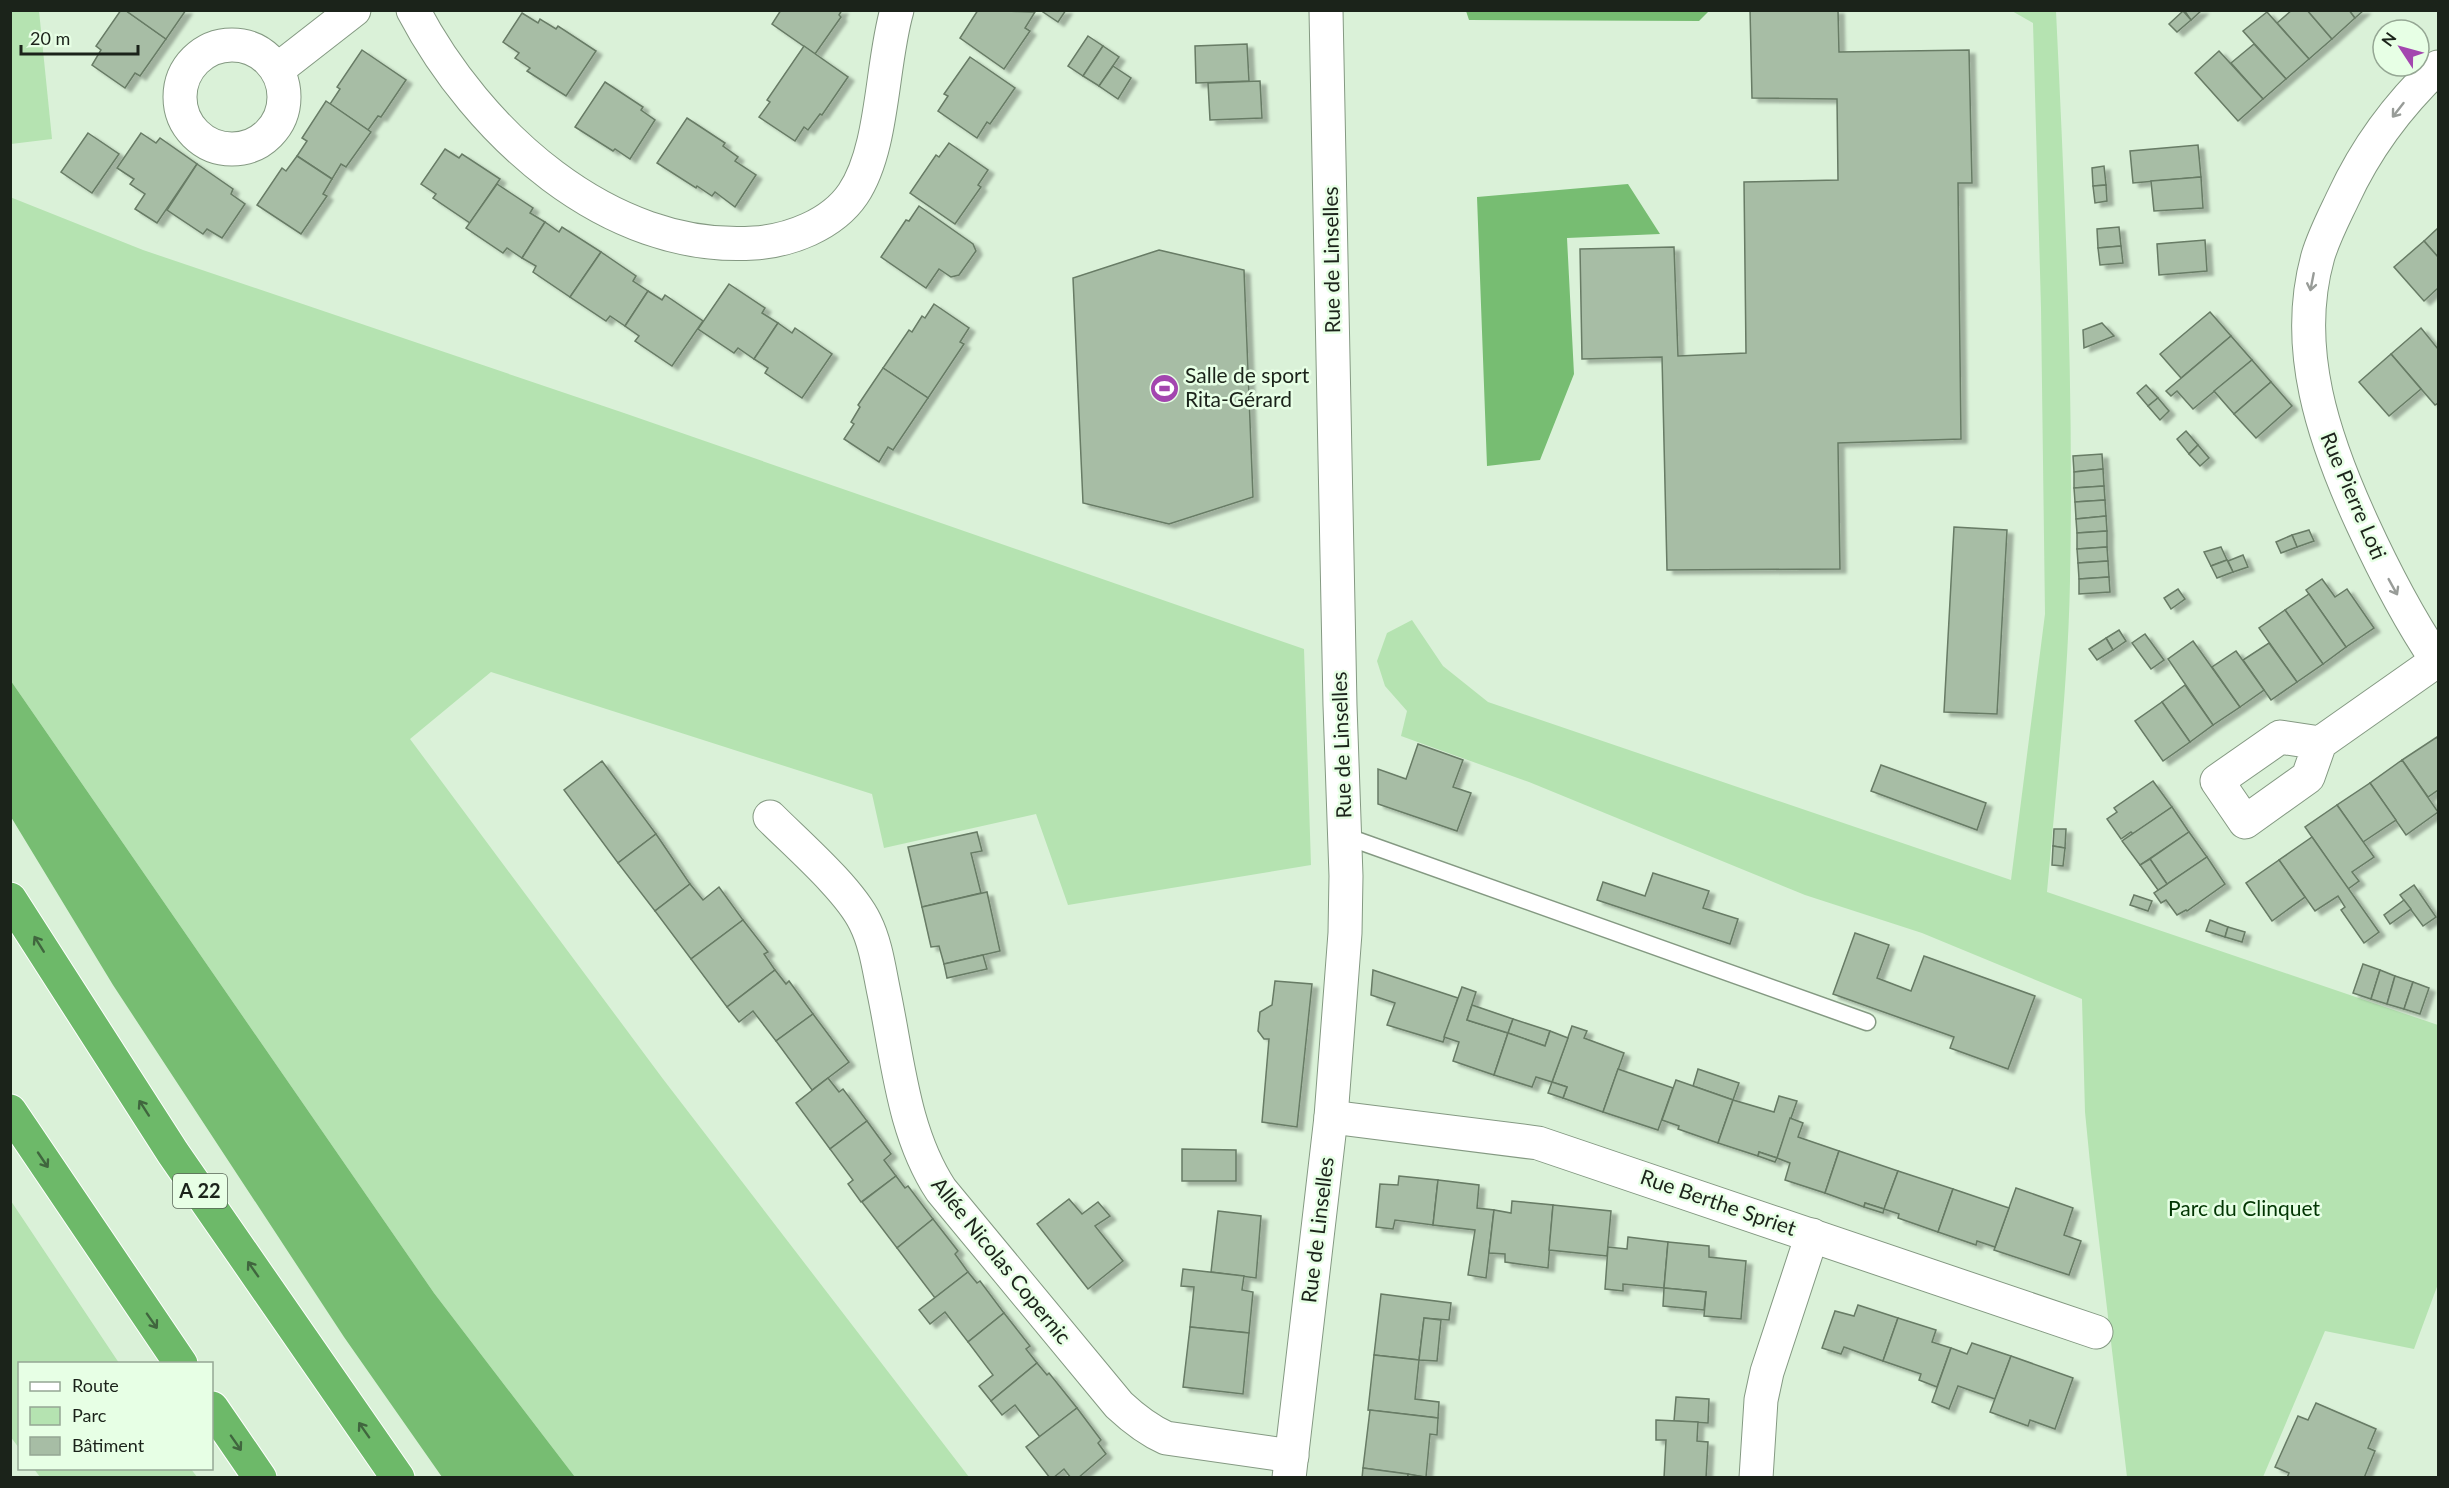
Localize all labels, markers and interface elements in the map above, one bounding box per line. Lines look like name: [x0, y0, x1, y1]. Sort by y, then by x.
scale bar: [21, 18, 138, 56]
north arrow: [2371, 18, 2431, 78]
text: 20 m: [30, 27, 70, 49]
text: N: [2377, 28, 2400, 49]
one-way arrow: [2392, 101, 2405, 117]
street label: Rue de Linselles: [1317, 186, 1344, 334]
one-way arrow: [2306, 272, 2317, 292]
place label: Salle de sport Rita-Gérard: [1185, 362, 1310, 411]
sports icon: Salle de sport Rita-Gérard: [1148, 372, 1180, 404]
street label: Rue Pierre Loti: [2316, 428, 2392, 563]
one-way arrow: [2387, 578, 2399, 595]
street label: Rue de Linselles: [1325, 671, 1356, 819]
one-way arrow: [32, 936, 44, 953]
one-way arrow: [138, 1100, 150, 1117]
one-way arrow: [37, 1151, 49, 1168]
street label: Rue de Linselles: [1295, 1155, 1338, 1304]
street label: Rue Berthe Spriet: [1637, 1163, 1800, 1240]
street label: Allée Nicolas Copernic: [927, 1172, 1077, 1348]
road number: A 22: [173, 1174, 227, 1208]
park label: Parc du Clinquet: [2168, 1195, 2320, 1220]
one-way arrow: [247, 1262, 259, 1278]
one-way arrow: [146, 1313, 158, 1329]
legend: [18, 1362, 213, 1470]
text: Route: [72, 1374, 119, 1396]
text: Parc: [72, 1404, 107, 1426]
one-way arrow: [358, 1422, 370, 1438]
text: Bâtiment: [72, 1434, 145, 1456]
one-way arrow: [230, 1434, 242, 1450]

